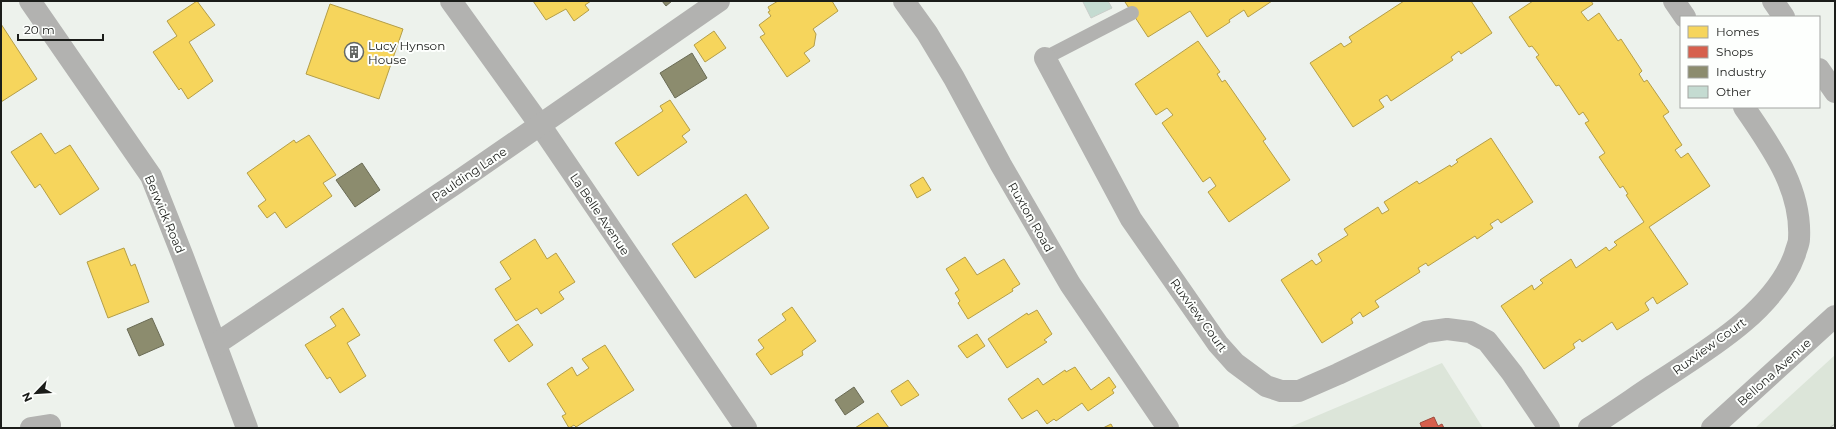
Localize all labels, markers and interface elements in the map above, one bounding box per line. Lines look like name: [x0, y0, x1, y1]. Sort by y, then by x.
scale bar: [18, 16, 103, 42]
legend: [1680, 16, 1820, 108]
text: 20 m: [24, 22, 55, 37]
text: Homes: [1716, 24, 1759, 39]
place label: Lucy Hynson House: [368, 38, 445, 67]
building icon: Lucy Hynson House: [343, 41, 365, 63]
text: Shops: [1716, 44, 1753, 59]
text: Industry: [1716, 64, 1766, 79]
text: Other: [1716, 84, 1751, 99]
street label: Paulding Lane: [429, 143, 509, 205]
street label: La Belle Avenue: [567, 170, 633, 258]
street label: Berwick Road: [142, 173, 188, 255]
street label: Ruxton Road: [1005, 179, 1057, 255]
street label: Ruxview Court: [1167, 275, 1231, 355]
street label: Ruxview Court: [1669, 314, 1749, 378]
street label: Bellona Avenue: [1734, 335, 1814, 409]
north arrow: [16, 373, 56, 413]
text: N: [19, 390, 35, 404]

